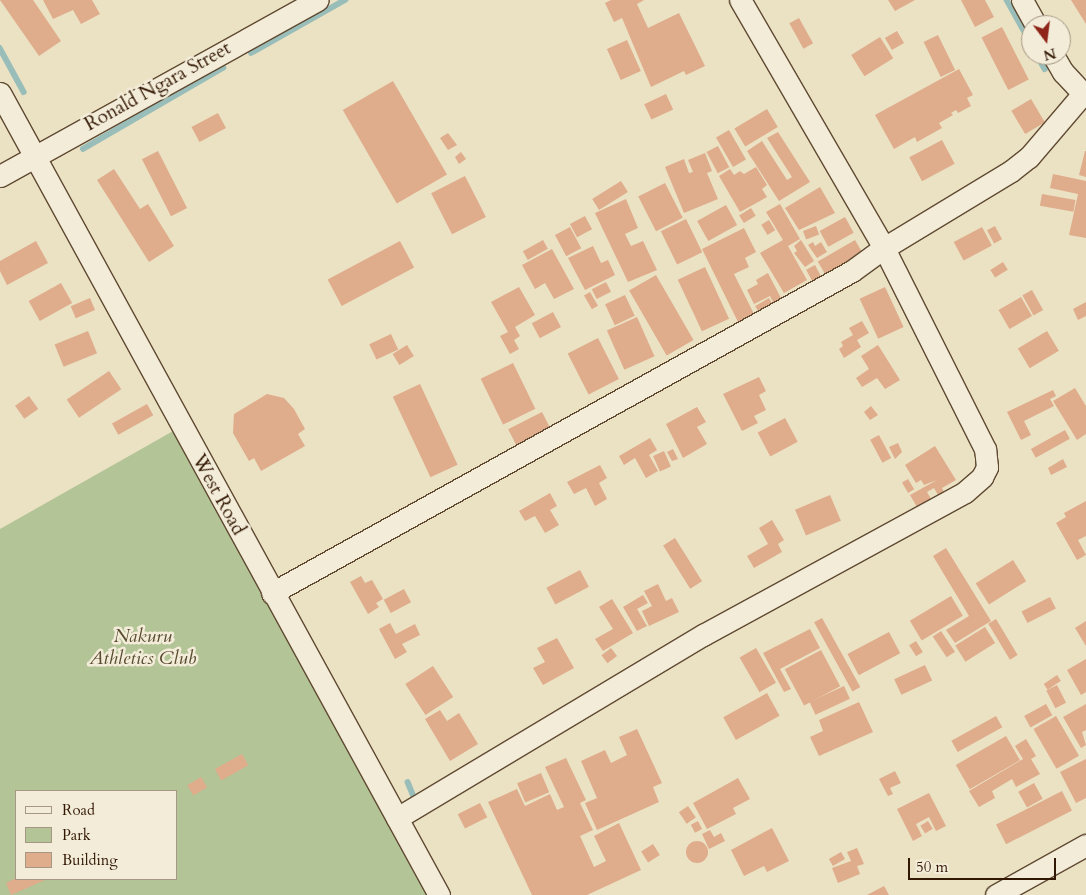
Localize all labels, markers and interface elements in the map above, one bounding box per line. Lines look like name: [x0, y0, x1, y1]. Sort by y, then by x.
north arrow: [1021, 15, 1071, 65]
street label: Ronald Ngara Street: [81, 37, 235, 137]
text: N: [1041, 43, 1058, 65]
street label: West Road: [186, 451, 250, 539]
park label: Nakuru Athletics Club: [90, 626, 196, 670]
legend: [15, 790, 178, 880]
text: Road: [62, 800, 95, 820]
text: Park: [62, 825, 91, 845]
scale bar: [911, 848, 1058, 880]
text: Building: [62, 850, 118, 870]
text: 50 m: [916, 857, 948, 877]

